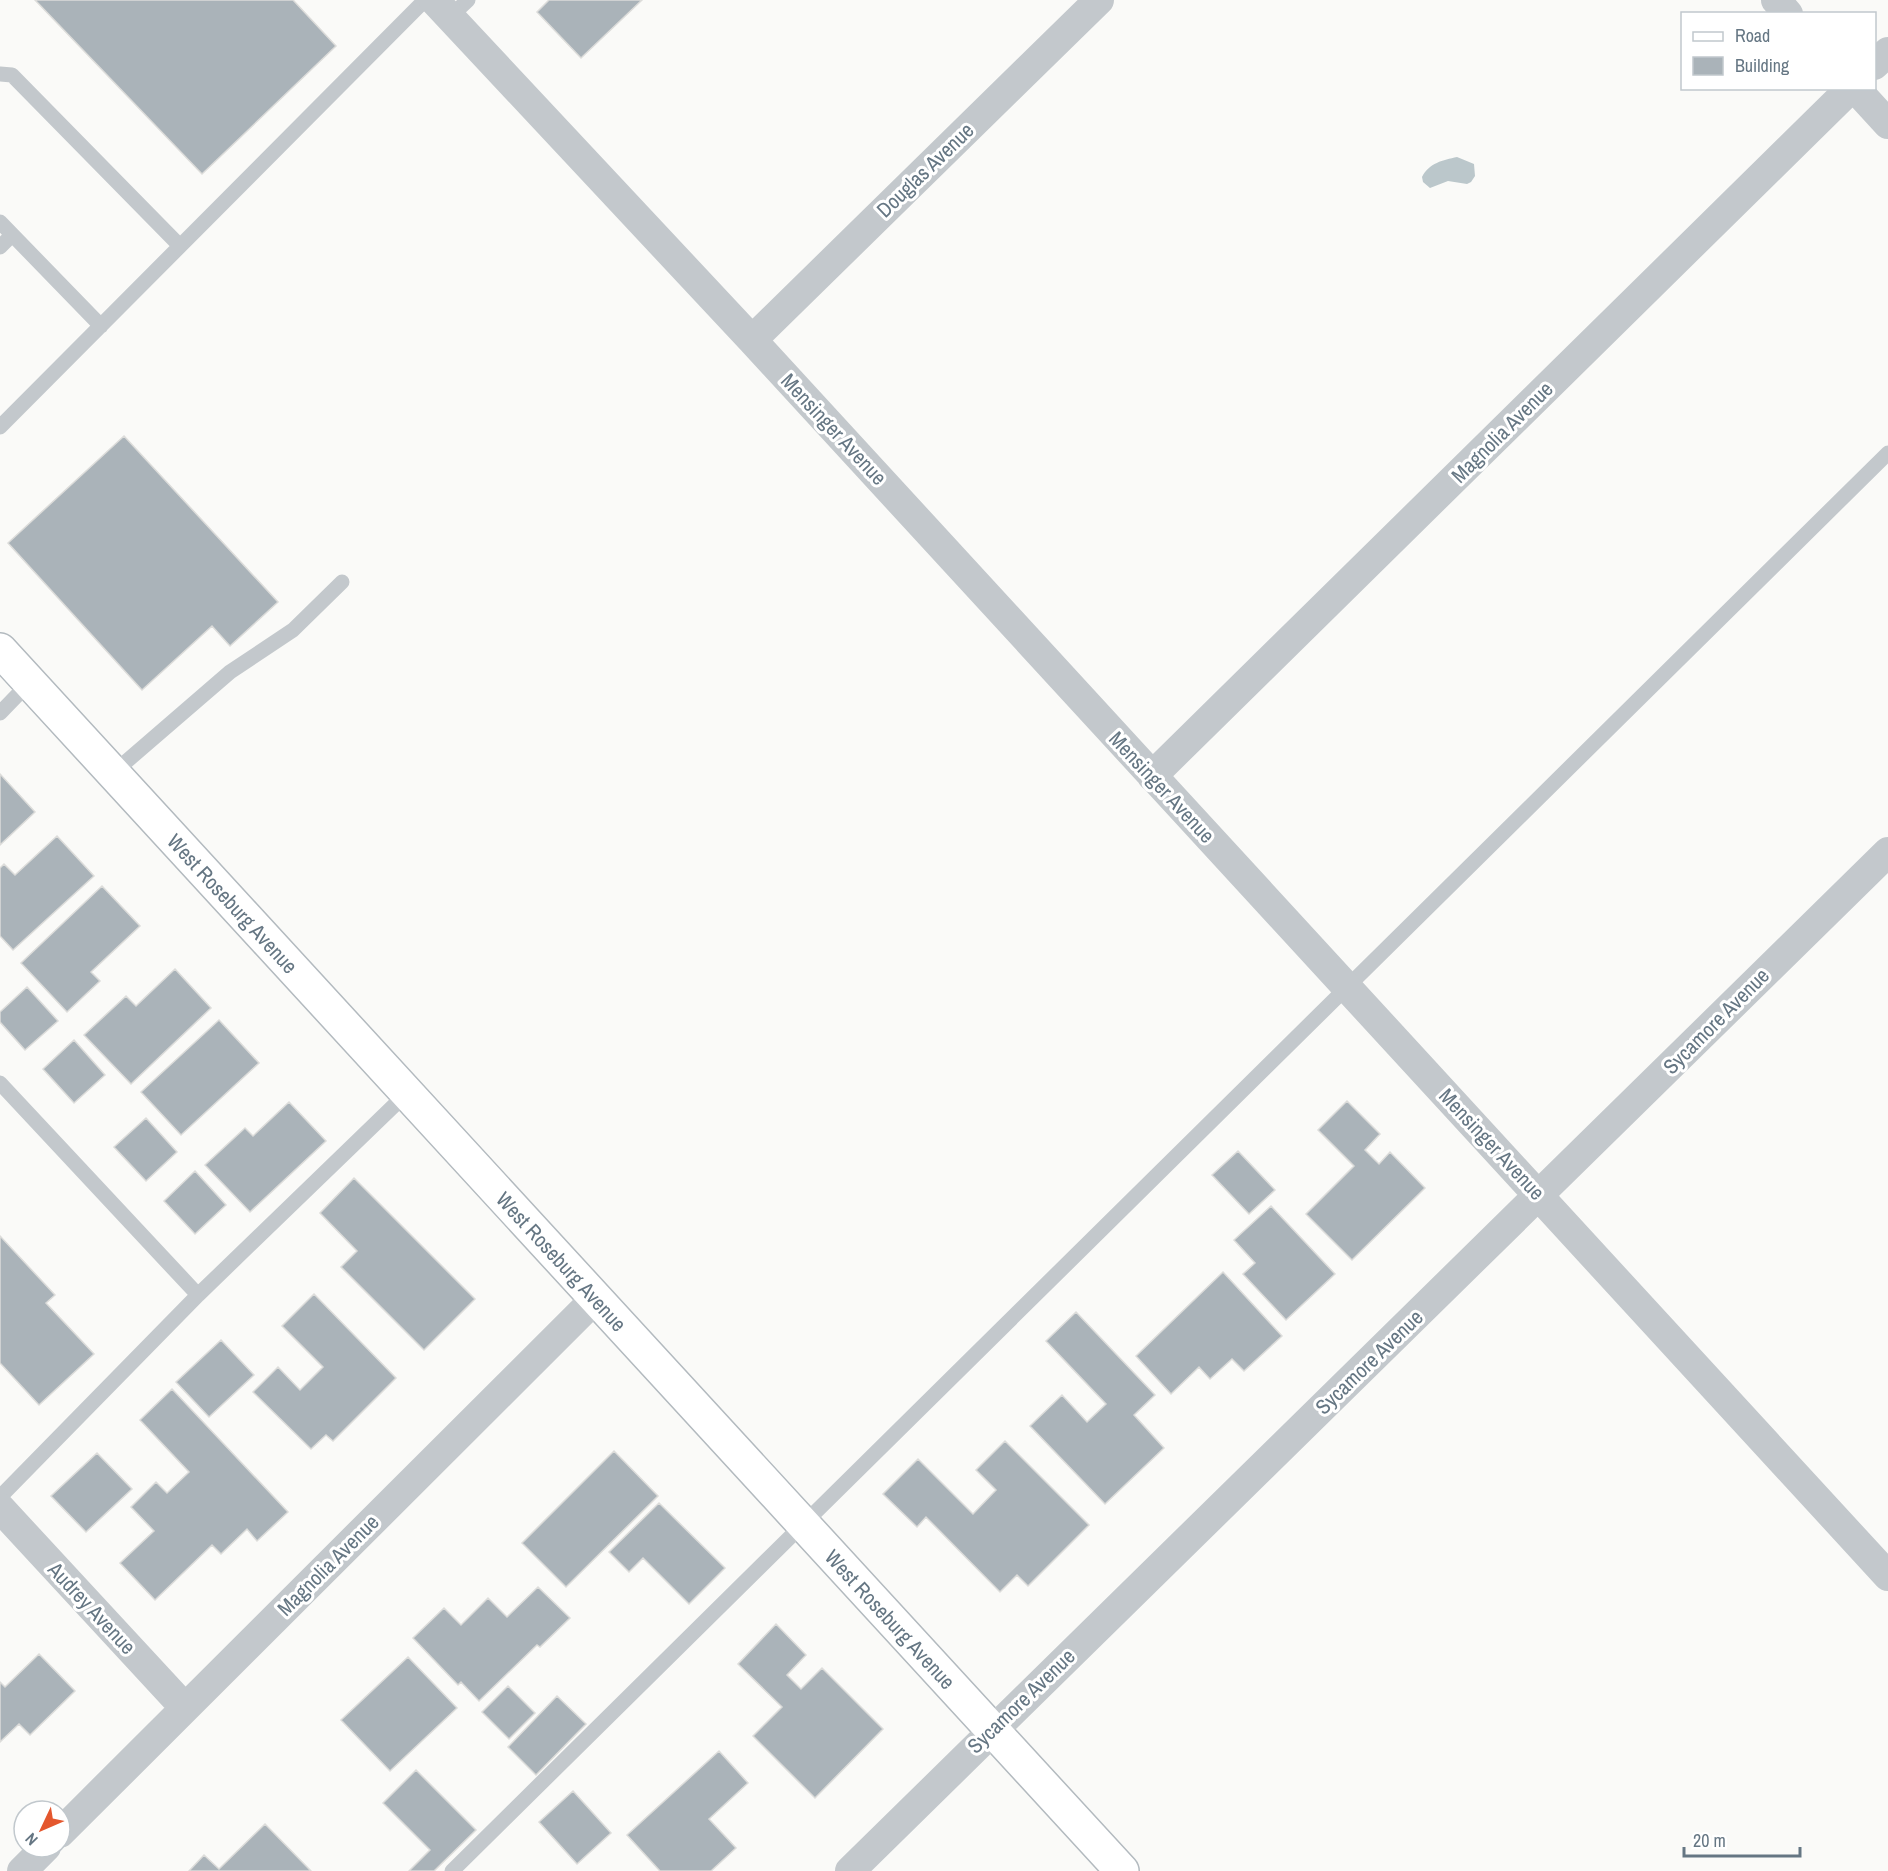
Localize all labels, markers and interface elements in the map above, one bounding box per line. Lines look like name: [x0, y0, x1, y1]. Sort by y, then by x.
legend: [1681, 12, 1876, 90]
text: Road: [1735, 23, 1770, 48]
text: Building: [1735, 53, 1790, 78]
street label: Douglas Avenue: [870, 116, 980, 224]
street label: Mensinger Avenue: [775, 367, 893, 491]
street label: Magnolia Avenue: [1445, 375, 1559, 489]
street label: Mensinger Avenue: [1103, 725, 1221, 849]
street label: West Roseburg Avenue: [161, 827, 304, 980]
street label: Sycamore Avenue: [1656, 961, 1776, 1081]
street label: Mensinger Avenue: [1433, 1082, 1551, 1206]
street label: West Roseburg Avenue: [490, 1185, 633, 1337]
street label: Sycamore Avenue: [1309, 1303, 1429, 1421]
street label: Magnolia Avenue: [271, 1508, 385, 1622]
street label: West Roseburg Avenue: [819, 1543, 962, 1695]
street label: Audrey Avenue: [41, 1555, 142, 1660]
street label: Sycamore Avenue: [961, 1642, 1081, 1760]
north arrow: [12, 1799, 72, 1859]
scale bar: [1684, 1820, 1800, 1858]
text: N: [20, 1828, 42, 1850]
text: 20 m: [1693, 1828, 1726, 1853]

